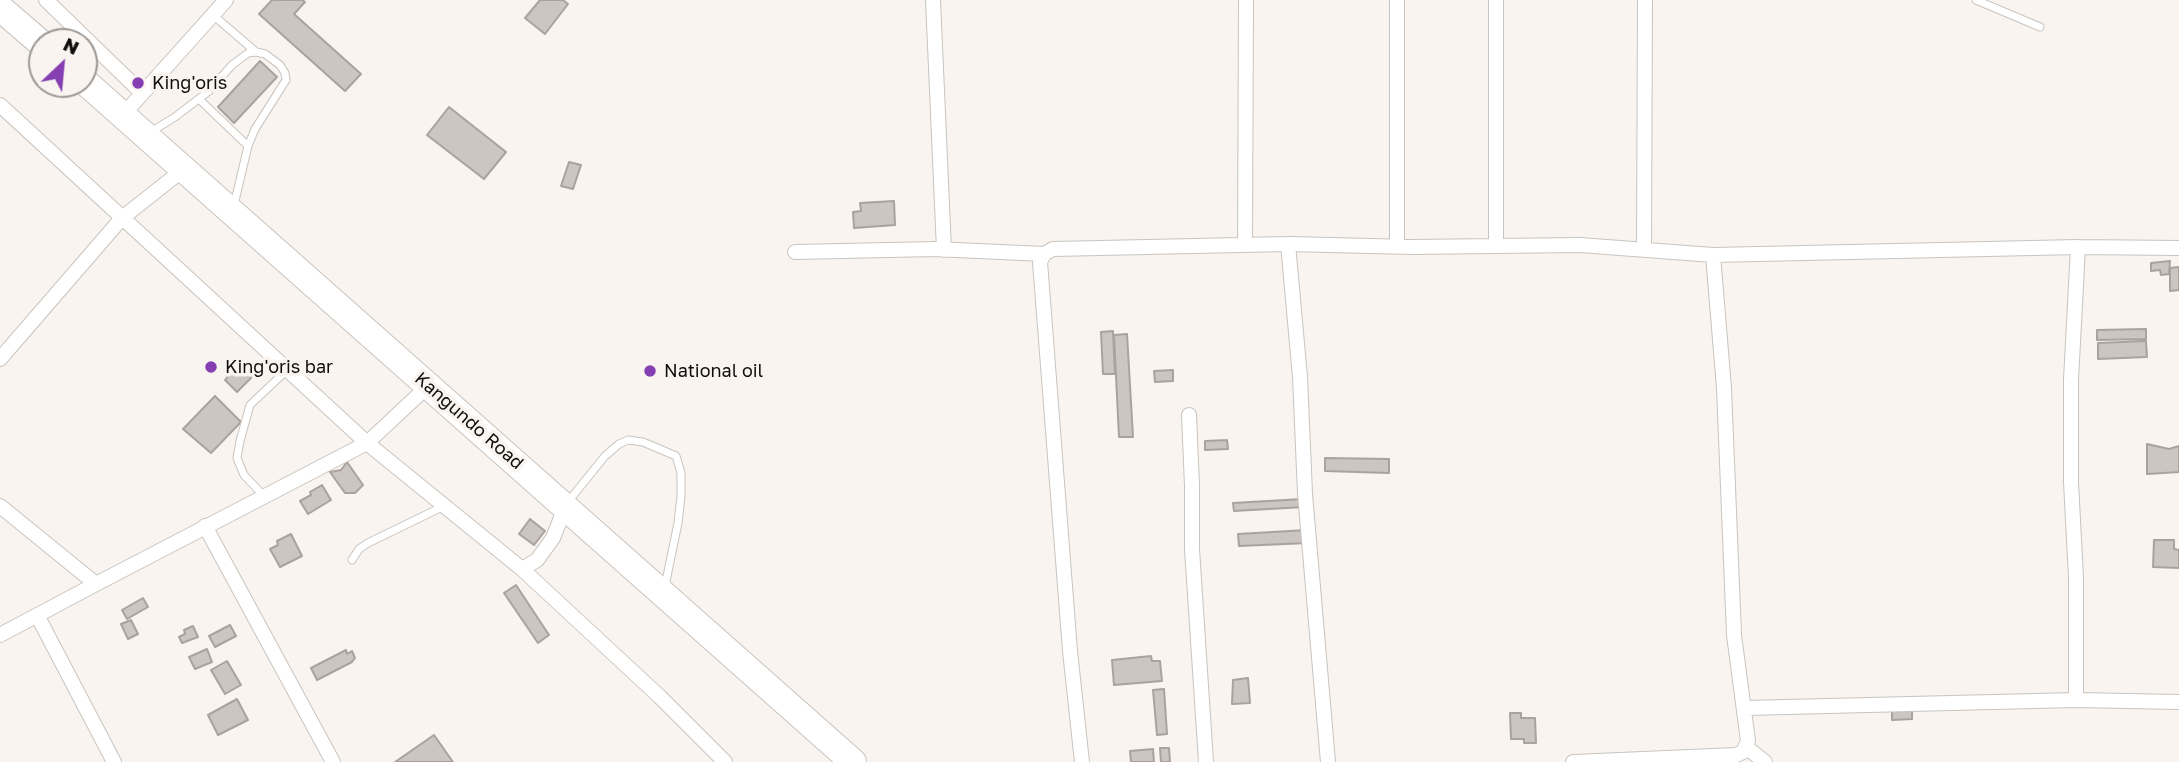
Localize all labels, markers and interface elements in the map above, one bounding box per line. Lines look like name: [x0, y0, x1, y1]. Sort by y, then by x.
north arrow: [28, 28, 98, 98]
text: N: [60, 32, 83, 59]
place label: King'oris: [152, 72, 227, 94]
marker: King'oris: [130, 75, 146, 91]
place label: King'oris bar: [225, 356, 333, 378]
marker: King'oris bar: [203, 359, 219, 375]
place label: National oil: [664, 360, 763, 382]
marker: National oil: [642, 363, 658, 379]
street label: Kangundo Road: [410, 368, 528, 474]

